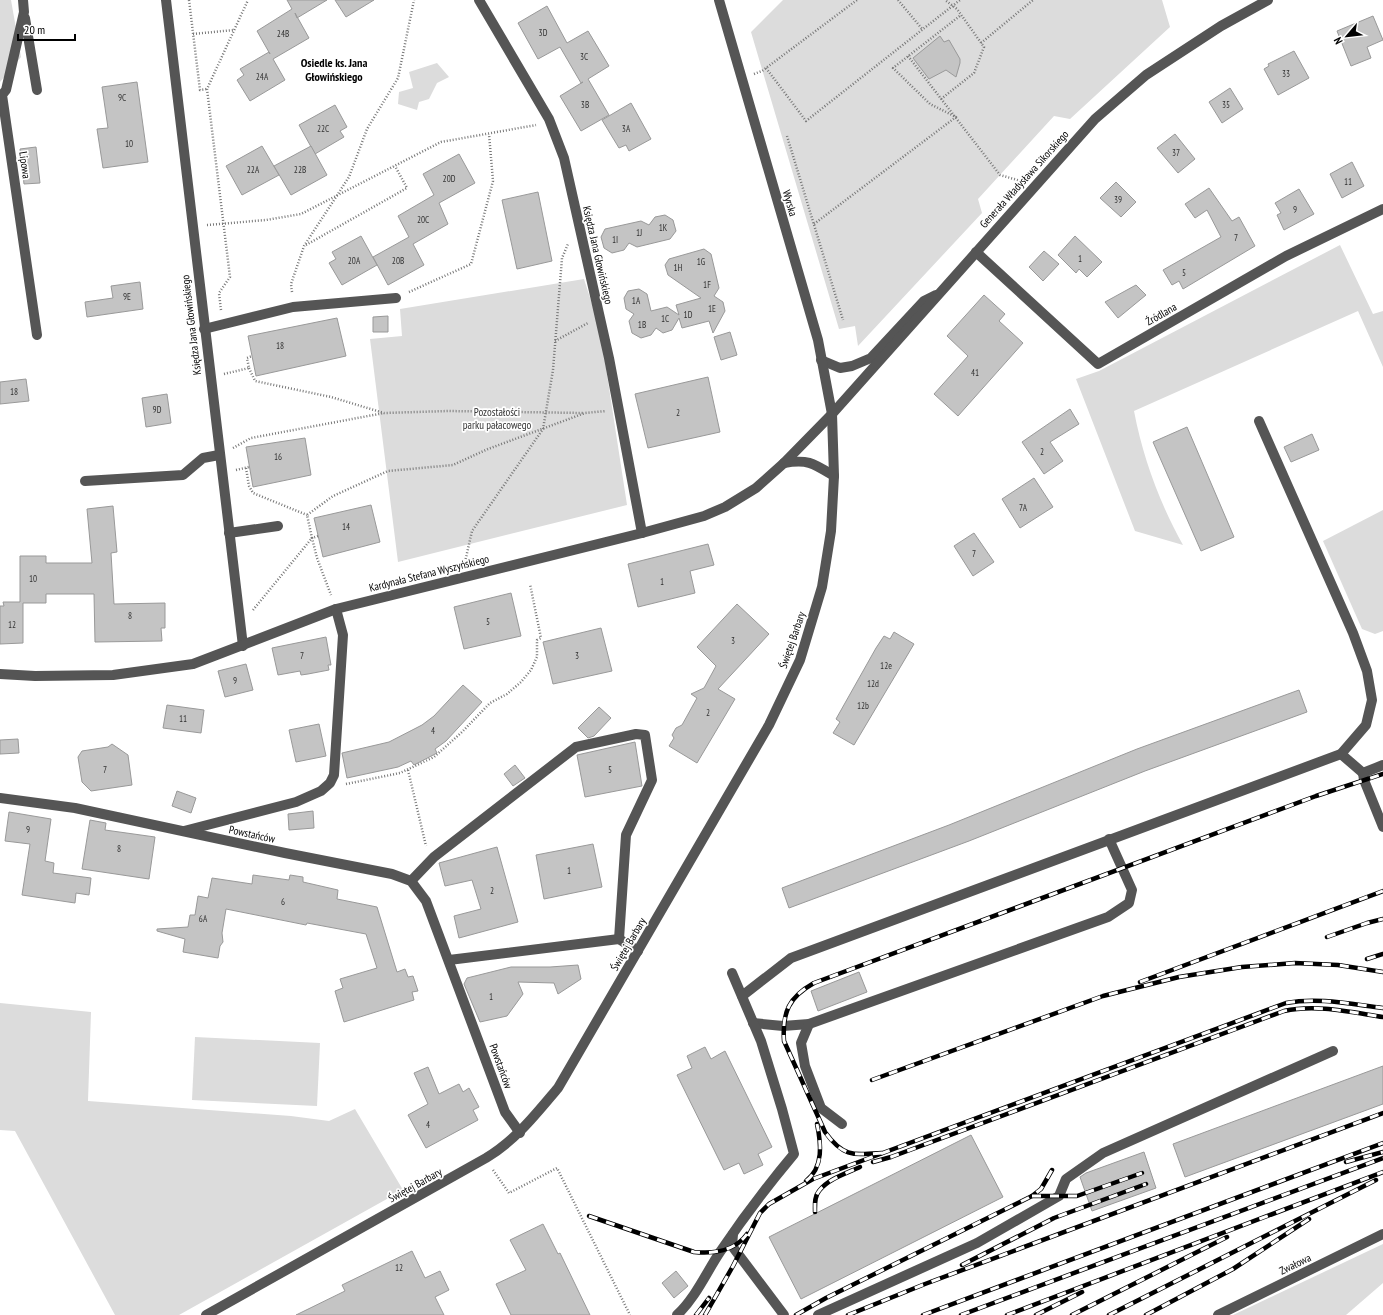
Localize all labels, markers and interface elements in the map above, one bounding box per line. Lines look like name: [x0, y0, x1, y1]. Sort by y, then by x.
scale bar: [18, 16, 75, 42]
north arrow: [1327, 16, 1367, 56]
text: 20 m: [24, 22, 45, 37]
house number: 3D: [539, 27, 548, 38]
house number: 24B: [277, 28, 289, 39]
text: N: [1331, 35, 1346, 47]
house number: 3C: [580, 51, 588, 62]
district label: Osiedle ks. Jana Głowińskiego: [301, 55, 367, 84]
house number: 33: [1282, 68, 1290, 79]
house number: 24A: [256, 71, 269, 82]
house number: 9C: [118, 92, 126, 103]
house number: 3B: [581, 99, 589, 110]
house number: 35: [1222, 99, 1230, 110]
house number: 22C: [317, 123, 329, 134]
house number: 3A: [622, 123, 631, 134]
street label: Generała Władysława Sikorskiego: [977, 127, 1072, 231]
house number: 10: [125, 138, 133, 149]
house number: 37: [1172, 147, 1180, 158]
street label: Lipowa: [16, 151, 34, 179]
house number: 22A: [247, 164, 260, 175]
house number: 22B: [294, 164, 306, 175]
house number: 20D: [443, 173, 456, 184]
house number: 11: [1344, 176, 1352, 187]
street label: Wyrska: [780, 188, 800, 218]
house number: 39: [1114, 194, 1122, 205]
street label: Księdza Jana Głowińskiego: [580, 204, 616, 306]
house number: 9: [1293, 204, 1297, 215]
house number: 20C: [417, 214, 429, 225]
house number: 1K: [659, 222, 668, 233]
house number: 1J: [636, 227, 642, 238]
house number: 7: [1234, 232, 1238, 243]
house number: 1I: [612, 234, 618, 245]
house number: 1: [1078, 253, 1082, 264]
house number: 20A: [348, 255, 361, 266]
house number: 20B: [392, 255, 404, 266]
house number: 1G: [697, 256, 706, 267]
house number: 1H: [674, 262, 683, 273]
house number: 5: [1182, 267, 1186, 278]
street label: Księdza Jana Głowińskiego: [178, 274, 204, 376]
house number: 1F: [703, 279, 711, 290]
house number: 9E: [123, 291, 131, 302]
house number: 1A: [632, 295, 641, 306]
street label: Źródlana: [1143, 300, 1179, 328]
house number: 1E: [708, 303, 716, 314]
house number: 1D: [684, 309, 693, 320]
house number: 1C: [661, 313, 669, 324]
house number: 1B: [638, 319, 646, 330]
house number: 18: [276, 340, 284, 351]
house number: 41: [971, 367, 979, 378]
house number: 18: [10, 386, 18, 397]
house number: 9D: [153, 404, 162, 415]
park label: Pozostałości parku pałacowego: [463, 405, 531, 432]
house number: 2: [676, 407, 680, 418]
house number: 2: [1040, 446, 1044, 457]
house number: 16: [274, 451, 282, 462]
house number: 7A: [1019, 502, 1028, 513]
house number: 14: [342, 521, 350, 532]
house number: 7: [972, 548, 976, 559]
street label: Kardynała Stefana Wyszyńskiego: [368, 551, 491, 595]
house number: 10: [29, 573, 37, 584]
house number: 1: [660, 576, 664, 587]
street label: Świętej Barbary: [776, 609, 809, 670]
house number: 8: [128, 610, 132, 621]
house number: 5: [486, 616, 490, 627]
house number: 12: [8, 619, 16, 630]
house number: 3: [731, 635, 735, 646]
house number: 7: [300, 650, 304, 661]
house number: 3: [575, 650, 579, 661]
house number: 12e: [880, 660, 892, 671]
house number: 9: [233, 675, 237, 686]
house number: 12d: [867, 678, 879, 689]
house number: 12b: [857, 700, 869, 711]
house number: 2: [706, 707, 710, 718]
house number: 11: [179, 713, 187, 724]
house number: 4: [431, 725, 435, 736]
house number: 7: [103, 764, 107, 775]
house number: 5: [608, 764, 612, 775]
street label: Powstańców: [228, 822, 277, 846]
house number: 9: [26, 824, 30, 835]
house number: 8: [117, 843, 121, 854]
house number: 1: [567, 865, 571, 876]
house number: 2: [490, 885, 494, 896]
house number: 6: [281, 896, 285, 907]
house number: 6A: [199, 913, 208, 924]
street label: Świętej Barbary: [607, 914, 649, 973]
house number: 1: [489, 991, 493, 1002]
street label: Powstańców: [486, 1042, 516, 1091]
house number: 4: [426, 1119, 430, 1130]
street label: Świętej Barbary: [386, 1164, 445, 1205]
street label: Zwałowa: [1277, 1250, 1313, 1278]
house number: 12: [395, 1262, 403, 1273]

